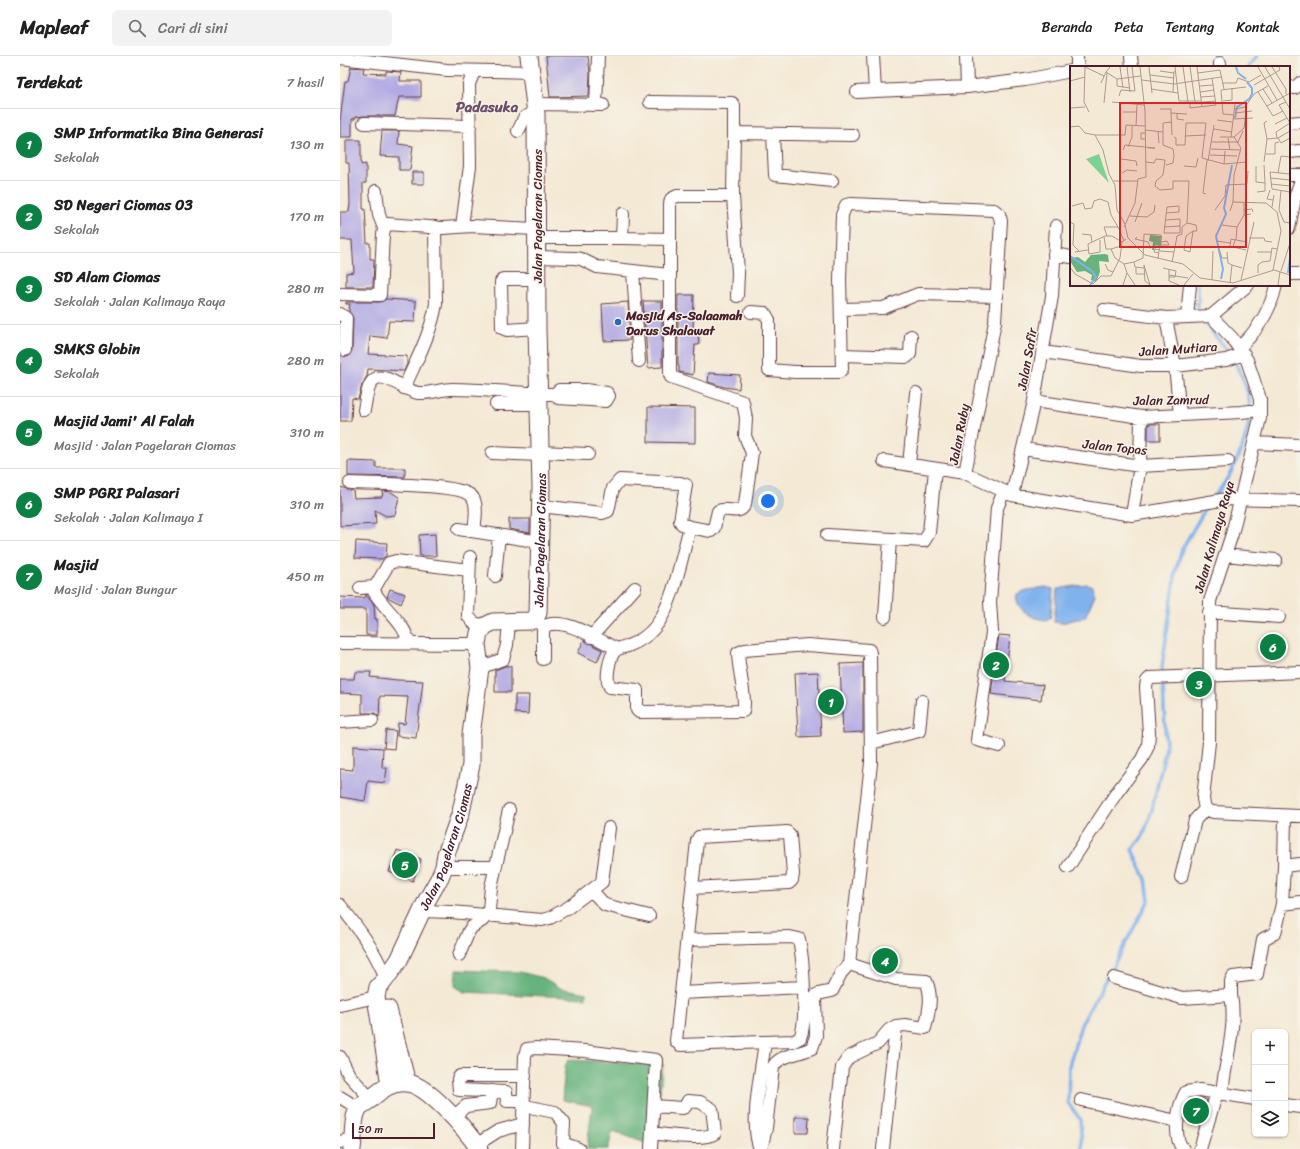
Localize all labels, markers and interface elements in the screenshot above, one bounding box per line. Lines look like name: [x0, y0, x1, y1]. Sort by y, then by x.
search box: [112, 10, 392, 46]
text: Mapleaf: [20, 11, 88, 44]
text: Cari di sini: [158, 15, 228, 41]
text: Beranda: [1042, 15, 1092, 40]
text: Peta: [1114, 15, 1143, 40]
text: Tentang: [1165, 15, 1214, 40]
text: Kontak: [1236, 15, 1280, 40]
icon: search: [126, 17, 148, 39]
inset map: [1070, 66, 1290, 286]
text: Terdekat: [16, 67, 82, 97]
text: 7 hasil: [287, 71, 324, 94]
district label: Padasuka: [456, 94, 519, 120]
text: SMP Informatika Bina Generasi: [54, 120, 263, 146]
text: 1: [26, 133, 32, 156]
text: 130 m: [290, 133, 324, 156]
text: Sekolah: [54, 146, 99, 169]
street label: Jalan Pagelaran Ciomas: [526, 149, 549, 284]
text: SD Negeri Ciomas 03: [54, 192, 193, 218]
text: 2: [25, 205, 33, 228]
text: 170 m: [289, 205, 324, 228]
text: Sekolah: [54, 218, 99, 241]
text: SD Alam Ciomas: [54, 264, 160, 290]
text: 3: [25, 277, 33, 300]
text: 280 m: [287, 277, 324, 300]
text: Sekolah · Jalan Kalimaya Raya: [54, 290, 225, 313]
place label: Masjid As-Salaamah Darus Shalawat: [625, 304, 743, 342]
marker: Masjid As-Salaamah Darus Shalawat: [613, 317, 623, 327]
street label: Jalan Safir: [1010, 325, 1044, 393]
street label: Jalan Mutiara: [1137, 335, 1218, 363]
text: SMKS Globin: [54, 336, 140, 362]
text: 4: [25, 349, 33, 372]
text: 280 m: [287, 349, 324, 372]
text: Sekolah: [54, 362, 99, 385]
street label: Jalan Zamrud: [1132, 388, 1210, 412]
street label: Jalan Ruby: [942, 401, 976, 468]
text: Masjid Jami' Al Falah: [54, 408, 195, 434]
text: 5: [25, 421, 33, 444]
text: 310 m: [290, 421, 324, 444]
street label: Jalan Topas: [1081, 432, 1149, 462]
text: Masjid · Jalan Pagelaran Ciomas: [54, 434, 236, 457]
street label: Jalan Pagelaran Ciomas: [527, 473, 553, 608]
street label: Jalan Kalimaya Raya: [1187, 478, 1241, 597]
text: SMP PGRI Palasari: [54, 480, 179, 506]
your location: [758, 491, 778, 511]
text: 6: [25, 493, 33, 516]
text: 310 m: [290, 493, 324, 516]
text: Sekolah · Jalan Kalimaya I: [54, 506, 203, 529]
text: Masjid: [54, 552, 98, 578]
text: 7: [25, 565, 33, 588]
text: 450 m: [286, 565, 324, 588]
text: Masjid · Jalan Bungur: [54, 578, 177, 601]
pin: 6: [1260, 632, 1286, 662]
pin: 2: [983, 650, 1009, 680]
pin: 3: [1186, 669, 1212, 699]
pin: 1: [818, 687, 844, 717]
street label: Jalan Pagelaran Ciomas: [412, 781, 478, 915]
pin: 5: [392, 850, 418, 880]
pin: 4: [872, 946, 898, 976]
map controls: [1252, 1029, 1288, 1137]
button: +: [1252, 1029, 1288, 1065]
button: −: [1252, 1065, 1288, 1101]
pin: 7: [1183, 1096, 1209, 1126]
button: layers: [1252, 1101, 1288, 1137]
text: 50 m: [358, 1120, 383, 1139]
scale bar: [352, 1121, 435, 1140]

